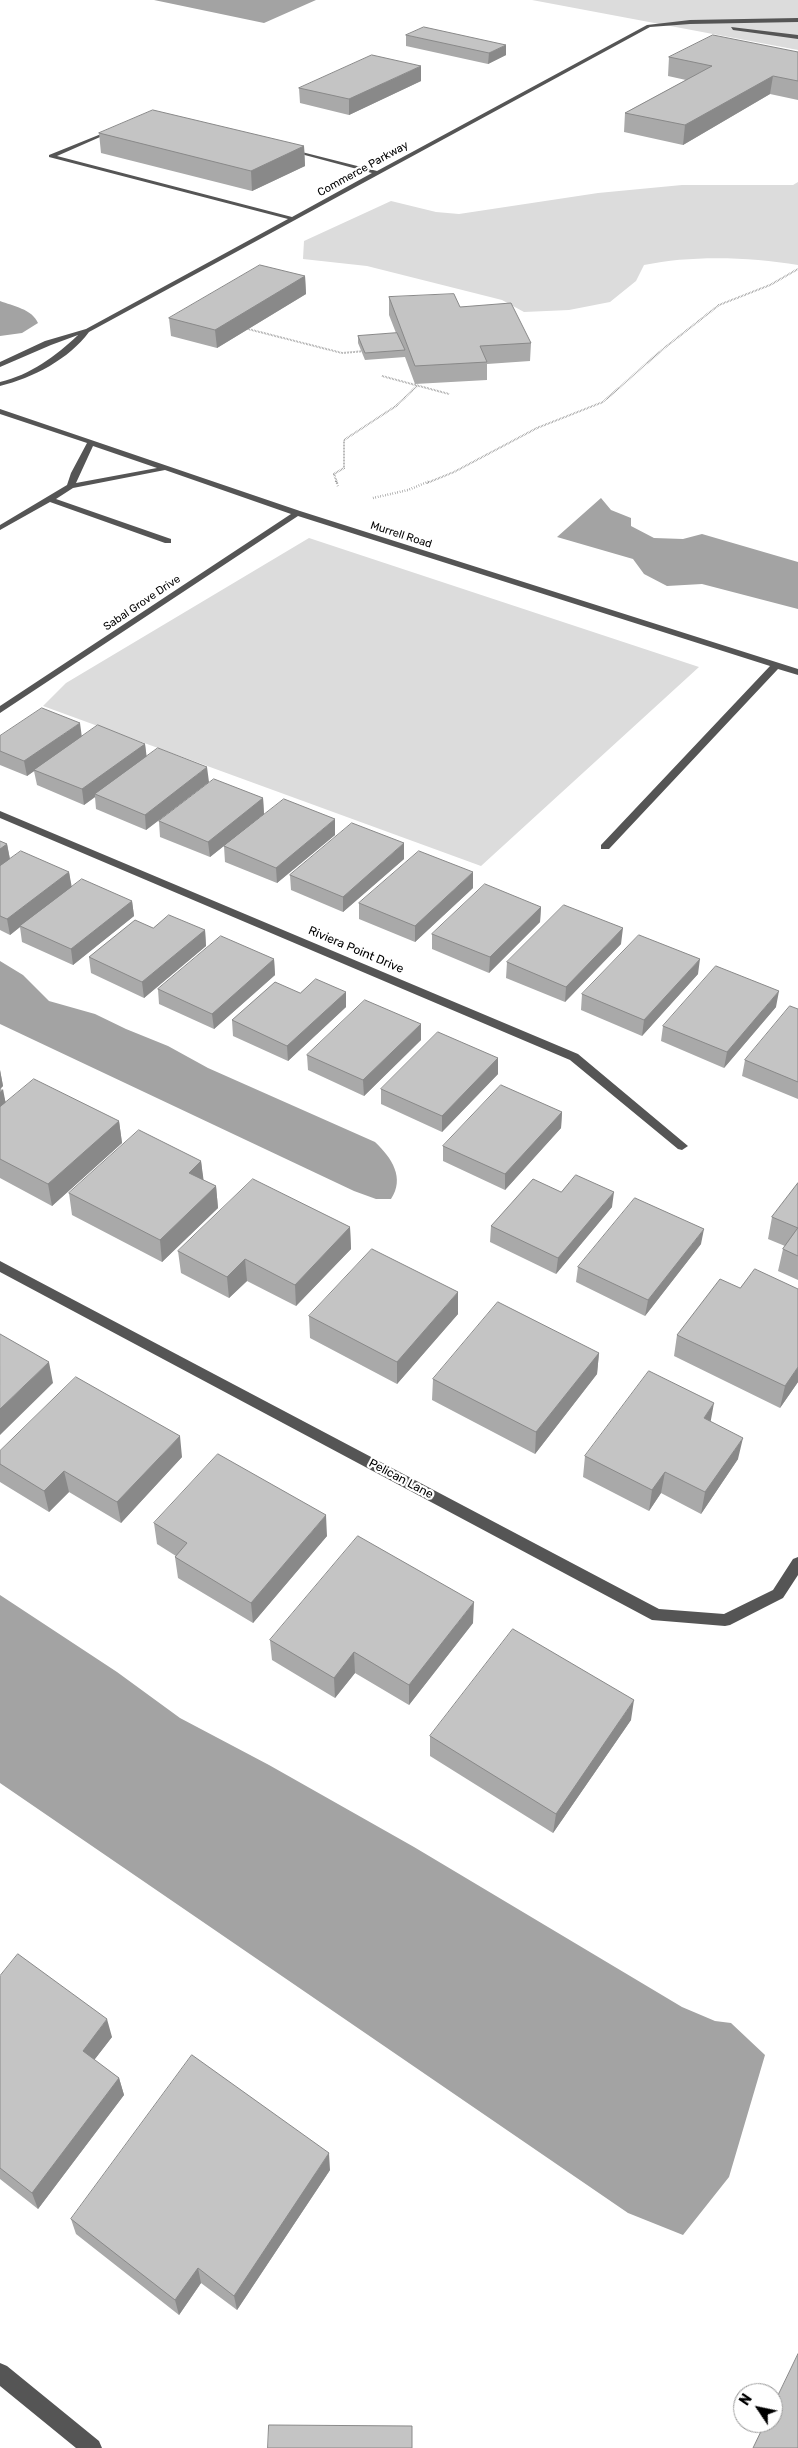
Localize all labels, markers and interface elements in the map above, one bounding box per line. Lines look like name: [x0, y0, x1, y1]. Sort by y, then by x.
street label: Commerce Parkway: [315, 139, 411, 199]
street label: Murrell Road: [369, 519, 433, 551]
street label: Sabal Grove Drive: [101, 572, 183, 634]
street label: Riviera Point Drive: [306, 923, 406, 977]
street label: Pelican Lane: [366, 1456, 436, 1502]
north arrow: [733, 2383, 783, 2433]
text: N: [736, 2391, 756, 2409]

